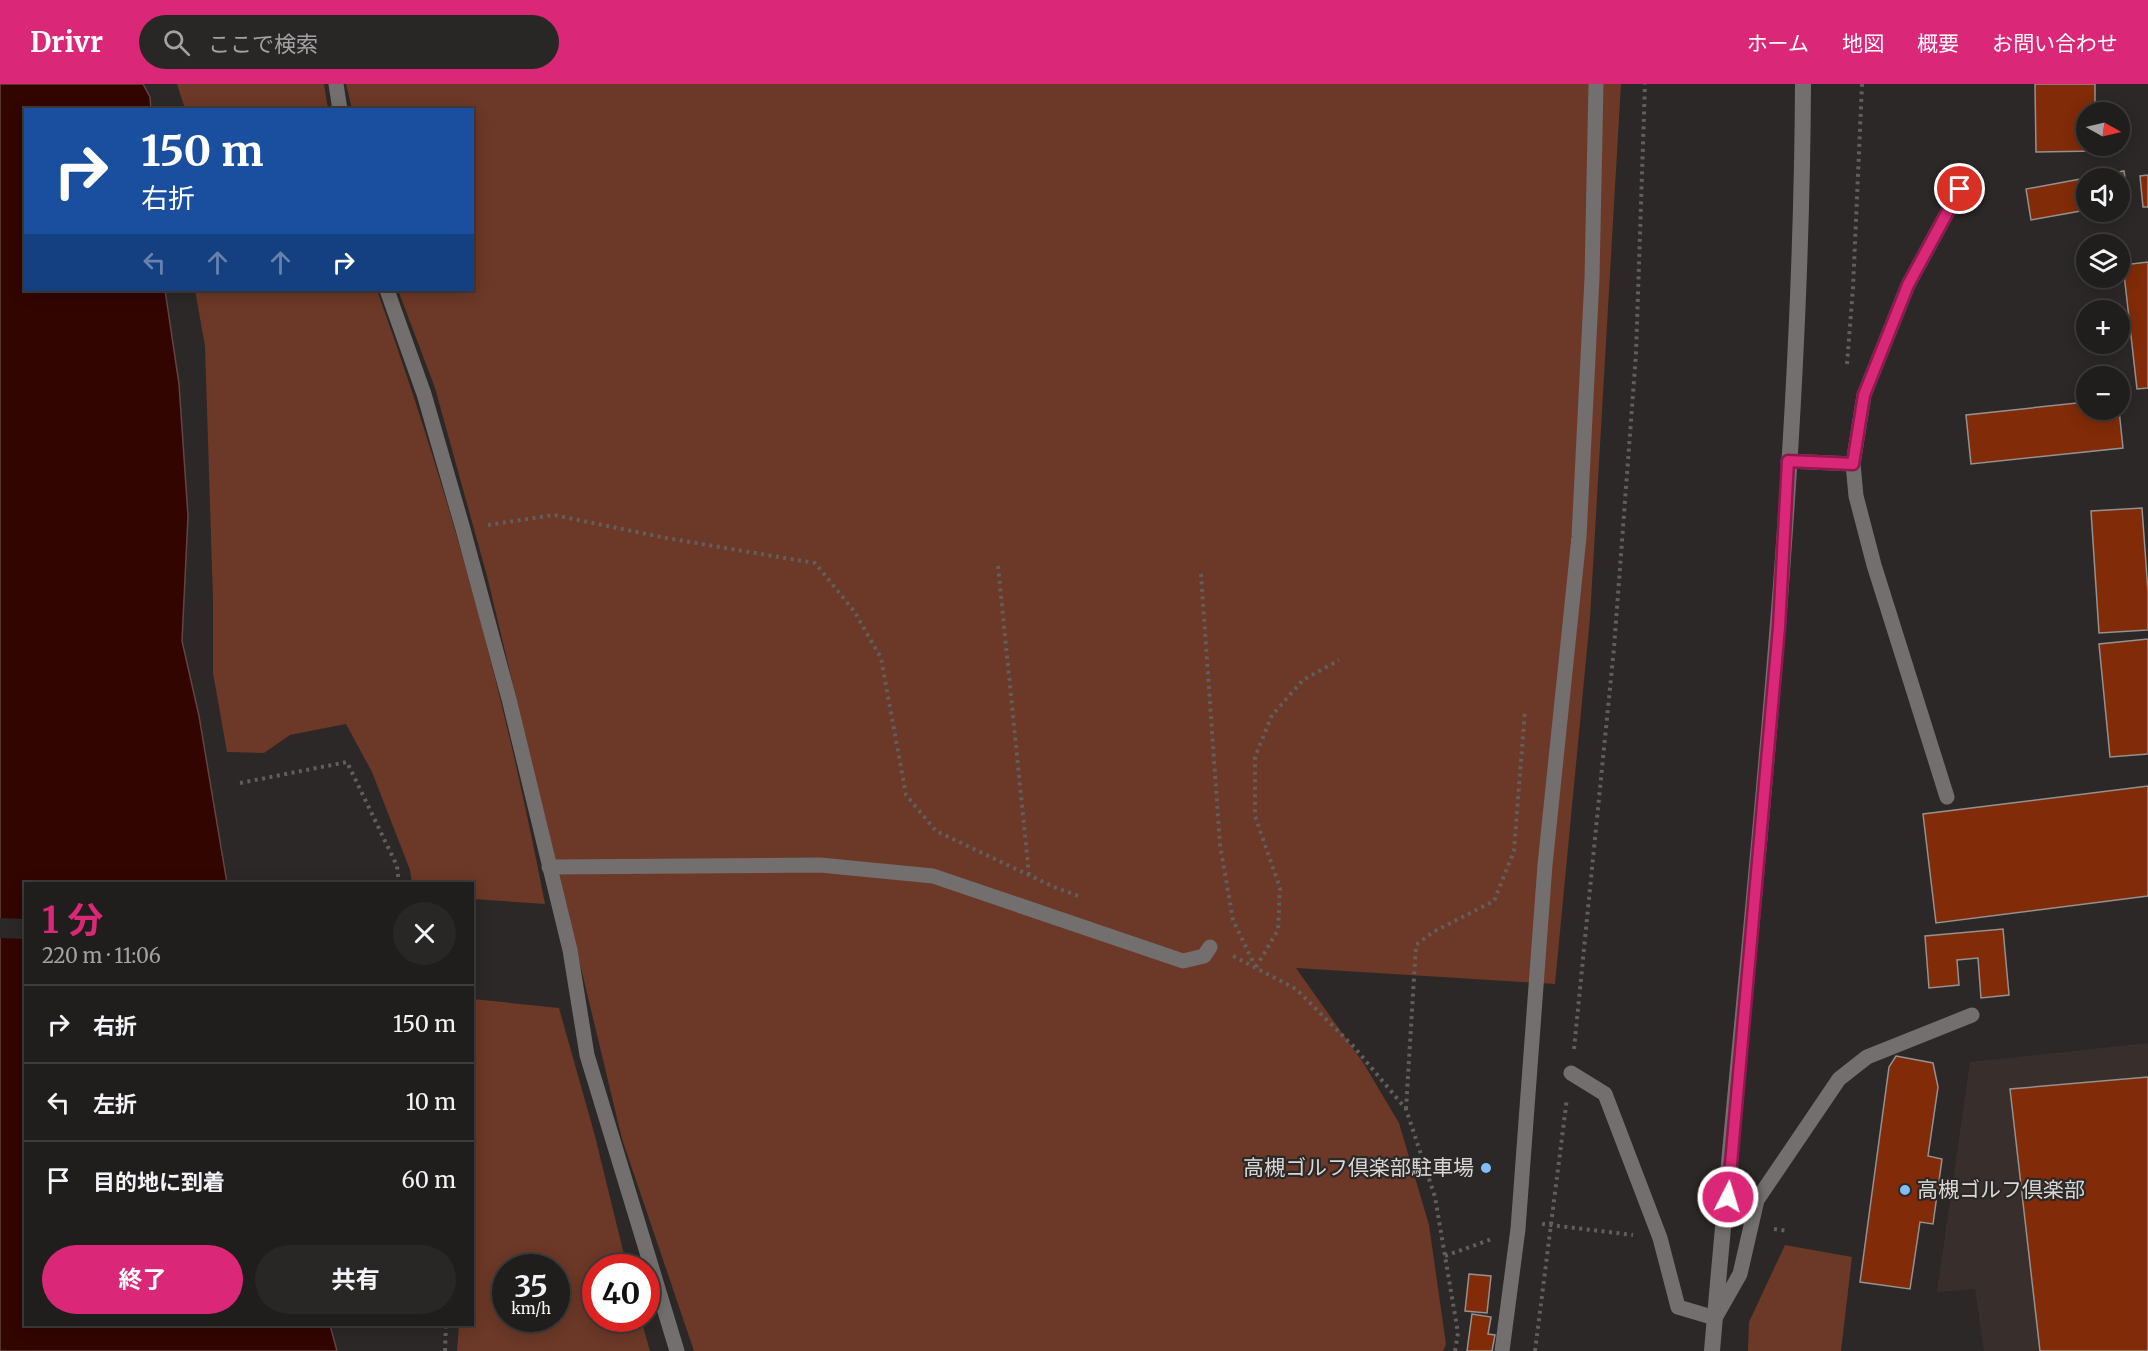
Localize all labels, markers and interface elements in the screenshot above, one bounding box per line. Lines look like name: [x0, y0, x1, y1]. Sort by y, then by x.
search box: [139, 15, 559, 69]
text: Drivr: [30, 24, 103, 60]
icon: search: [160, 26, 193, 59]
text: ここで検索: [208, 30, 318, 58]
text: ホーム: [1747, 30, 1809, 57]
text: 地図: [1842, 30, 1884, 57]
text: 概要: [1917, 30, 1959, 57]
text: お問い合わせ: [1992, 30, 2118, 57]
north arrow: [2076, 102, 2130, 156]
map controls: [2076, 102, 2130, 420]
text: 150 m: [141, 125, 263, 177]
icon: right: [42, 132, 120, 210]
pin: [1934, 163, 1985, 214]
button: sound: [2076, 168, 2130, 222]
icon: arrive: [1943, 172, 1976, 205]
text: 右折: [141, 181, 195, 215]
button: layers: [2076, 234, 2130, 288]
icon: left: [138, 246, 171, 279]
icon: ahead: [201, 246, 234, 279]
icon: ahead: [264, 246, 297, 279]
icon: right: [327, 246, 360, 279]
button: +: [2076, 300, 2130, 354]
button: −: [2076, 366, 2130, 420]
text: 1 分: [42, 898, 103, 943]
button: close: [393, 902, 456, 965]
text: 220 m · 11:06: [42, 943, 161, 968]
icon: right: [42, 1008, 75, 1041]
text: 150 m: [393, 1010, 456, 1038]
text: 右折: [93, 1012, 137, 1040]
icon: left: [42, 1086, 75, 1119]
text: 10 m: [406, 1088, 456, 1116]
text: 左折: [93, 1090, 137, 1118]
place label: 高槻ゴルフ倶楽部駐車場: [1243, 1154, 1474, 1181]
marker: 高槻ゴルフ倶楽部駐車場: [1479, 1161, 1493, 1175]
icon: arrive: [42, 1164, 75, 1197]
position arrow: [1696, 1165, 1760, 1229]
text: 60 m: [402, 1166, 456, 1194]
text: 目的地に到着: [93, 1168, 225, 1196]
place label: 高槻ゴルフ倶楽部: [1917, 1176, 2085, 1203]
marker: 高槻ゴルフ倶楽部: [1898, 1183, 1912, 1197]
button: 終了: [42, 1245, 243, 1314]
button: 共有: [255, 1245, 456, 1314]
speed limit sign: 40: [582, 1254, 660, 1332]
text: 35: [514, 1267, 548, 1305]
text: km/h: [511, 1299, 551, 1318]

